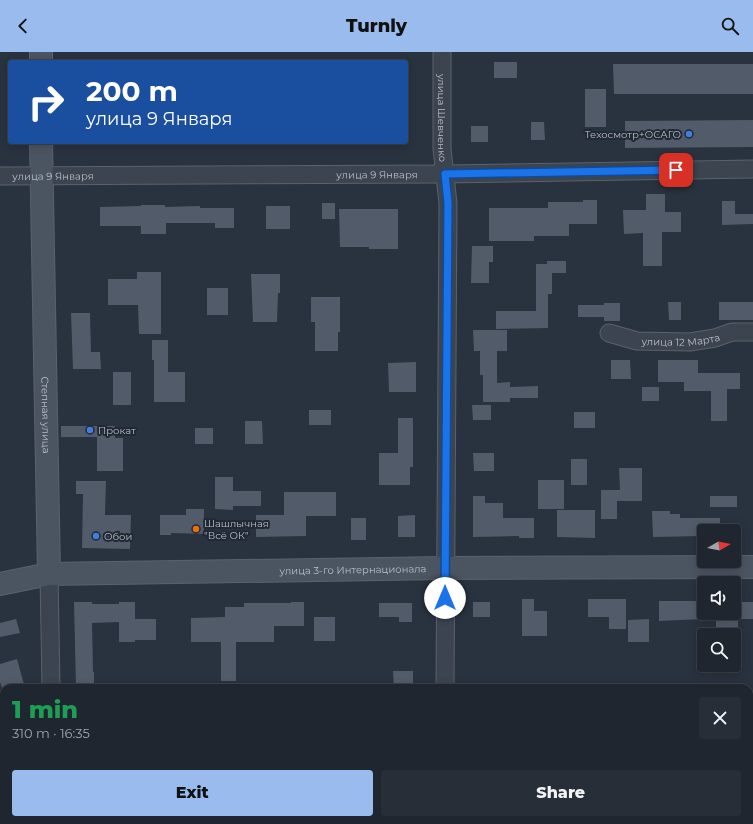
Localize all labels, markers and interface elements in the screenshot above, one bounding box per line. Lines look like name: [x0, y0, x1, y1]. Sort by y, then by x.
icon: back: [12, 15, 34, 37]
text: Turnly: [346, 15, 407, 37]
icon: search: [719, 15, 741, 37]
street label: улица Шевченко: [436, 73, 450, 163]
text: 200 m: [86, 74, 178, 108]
icon: right: [20, 76, 72, 128]
text: улица 9 Января: [86, 108, 232, 130]
place label: Техосмотр+ОСАГО: [585, 128, 681, 141]
marker: Техосмотр+ОСАГО: [684, 129, 694, 139]
pin: [659, 153, 693, 187]
icon: arrive: [665, 159, 687, 181]
street label: улица 9 Января: [335, 168, 418, 181]
street label: улица 9 Января: [11, 169, 94, 182]
street label: улица 12 Марта: [640, 330, 722, 349]
street label: Степная улица: [39, 376, 53, 454]
place label: Прокат: [98, 424, 136, 437]
marker: Прокат: [85, 425, 95, 435]
place label: Шашлычная "Всё ОК": [204, 517, 269, 542]
marker: Шашлычная "Всё ОК": [191, 524, 201, 534]
north arrow: [697, 524, 741, 568]
map controls: [697, 524, 741, 672]
place label: Обои: [104, 530, 132, 543]
marker: Обои: [91, 531, 101, 541]
street label: улица 3-го Интернационала: [278, 562, 426, 577]
button: sound: [697, 576, 741, 620]
position arrow: [424, 577, 466, 619]
button: search: [697, 628, 741, 672]
text: 1 min: [12, 695, 78, 724]
button: close: [699, 697, 741, 739]
text: 310 m · 16:35: [12, 725, 90, 741]
button: Exit: [12, 770, 373, 816]
button: Share: [381, 770, 741, 816]

